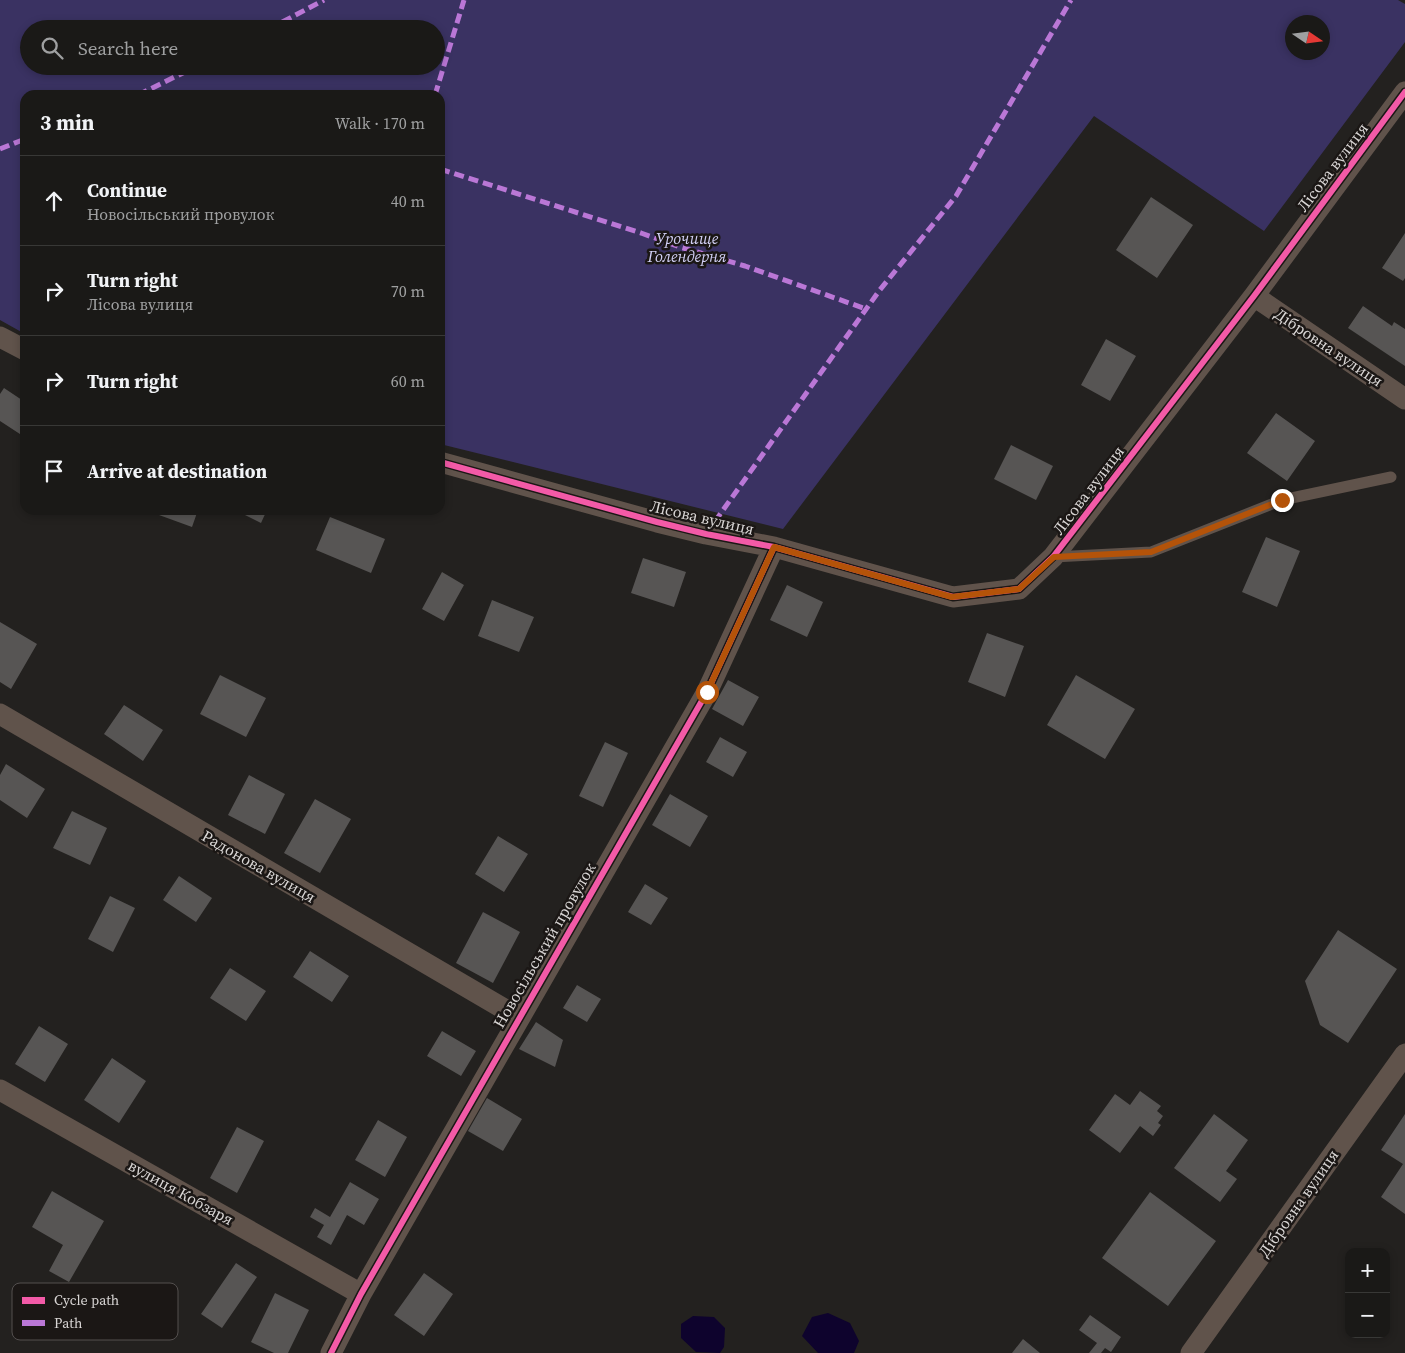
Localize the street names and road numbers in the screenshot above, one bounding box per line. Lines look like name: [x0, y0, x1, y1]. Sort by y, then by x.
street label: Лісова вулиця: [1291, 118, 1373, 216]
street label: Дібровна вулиця: [1270, 302, 1388, 392]
street label: Лісова вулиця: [1047, 441, 1129, 539]
street label: Лісова вулиця: [648, 494, 756, 540]
street label: Радонова вулиця: [198, 824, 320, 908]
street label: Новосільський провулок: [488, 858, 600, 1032]
street label: Дібровна вулиця: [1253, 1145, 1343, 1261]
street label: вулиця Кобзаря: [124, 1154, 238, 1230]

